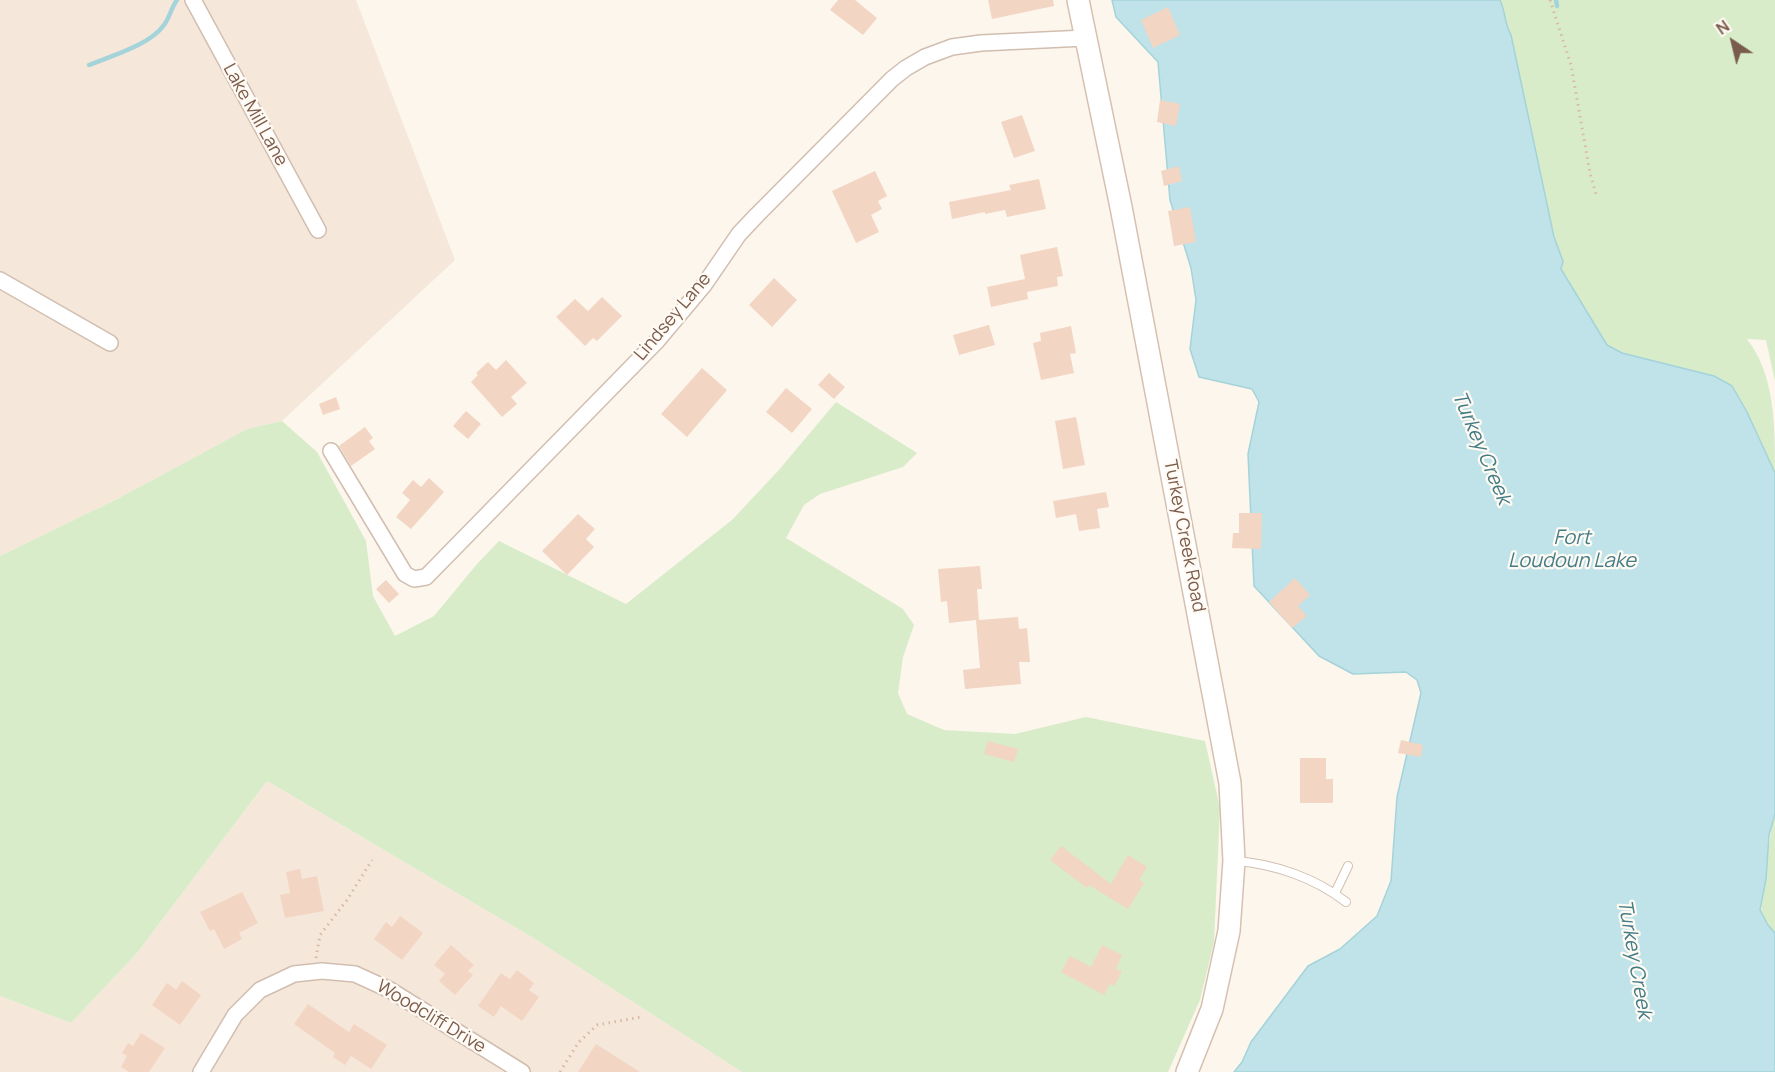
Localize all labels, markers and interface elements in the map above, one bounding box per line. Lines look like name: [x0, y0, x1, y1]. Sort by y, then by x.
north arrow: [1703, 12, 1763, 72]
text: N: [1712, 15, 1734, 40]
street label: Lake Mill Lane: [218, 60, 292, 170]
street label: Lindsey Lane: [630, 269, 716, 365]
water label: Turkey Creek: [1446, 388, 1516, 508]
street label: Turkey Creek Road: [1159, 458, 1209, 614]
water label: Fort Loudoun Lake: [1508, 526, 1636, 573]
water label: Turkey Creek: [1612, 898, 1656, 1020]
street label: Woodcliff Drive: [373, 976, 489, 1058]

